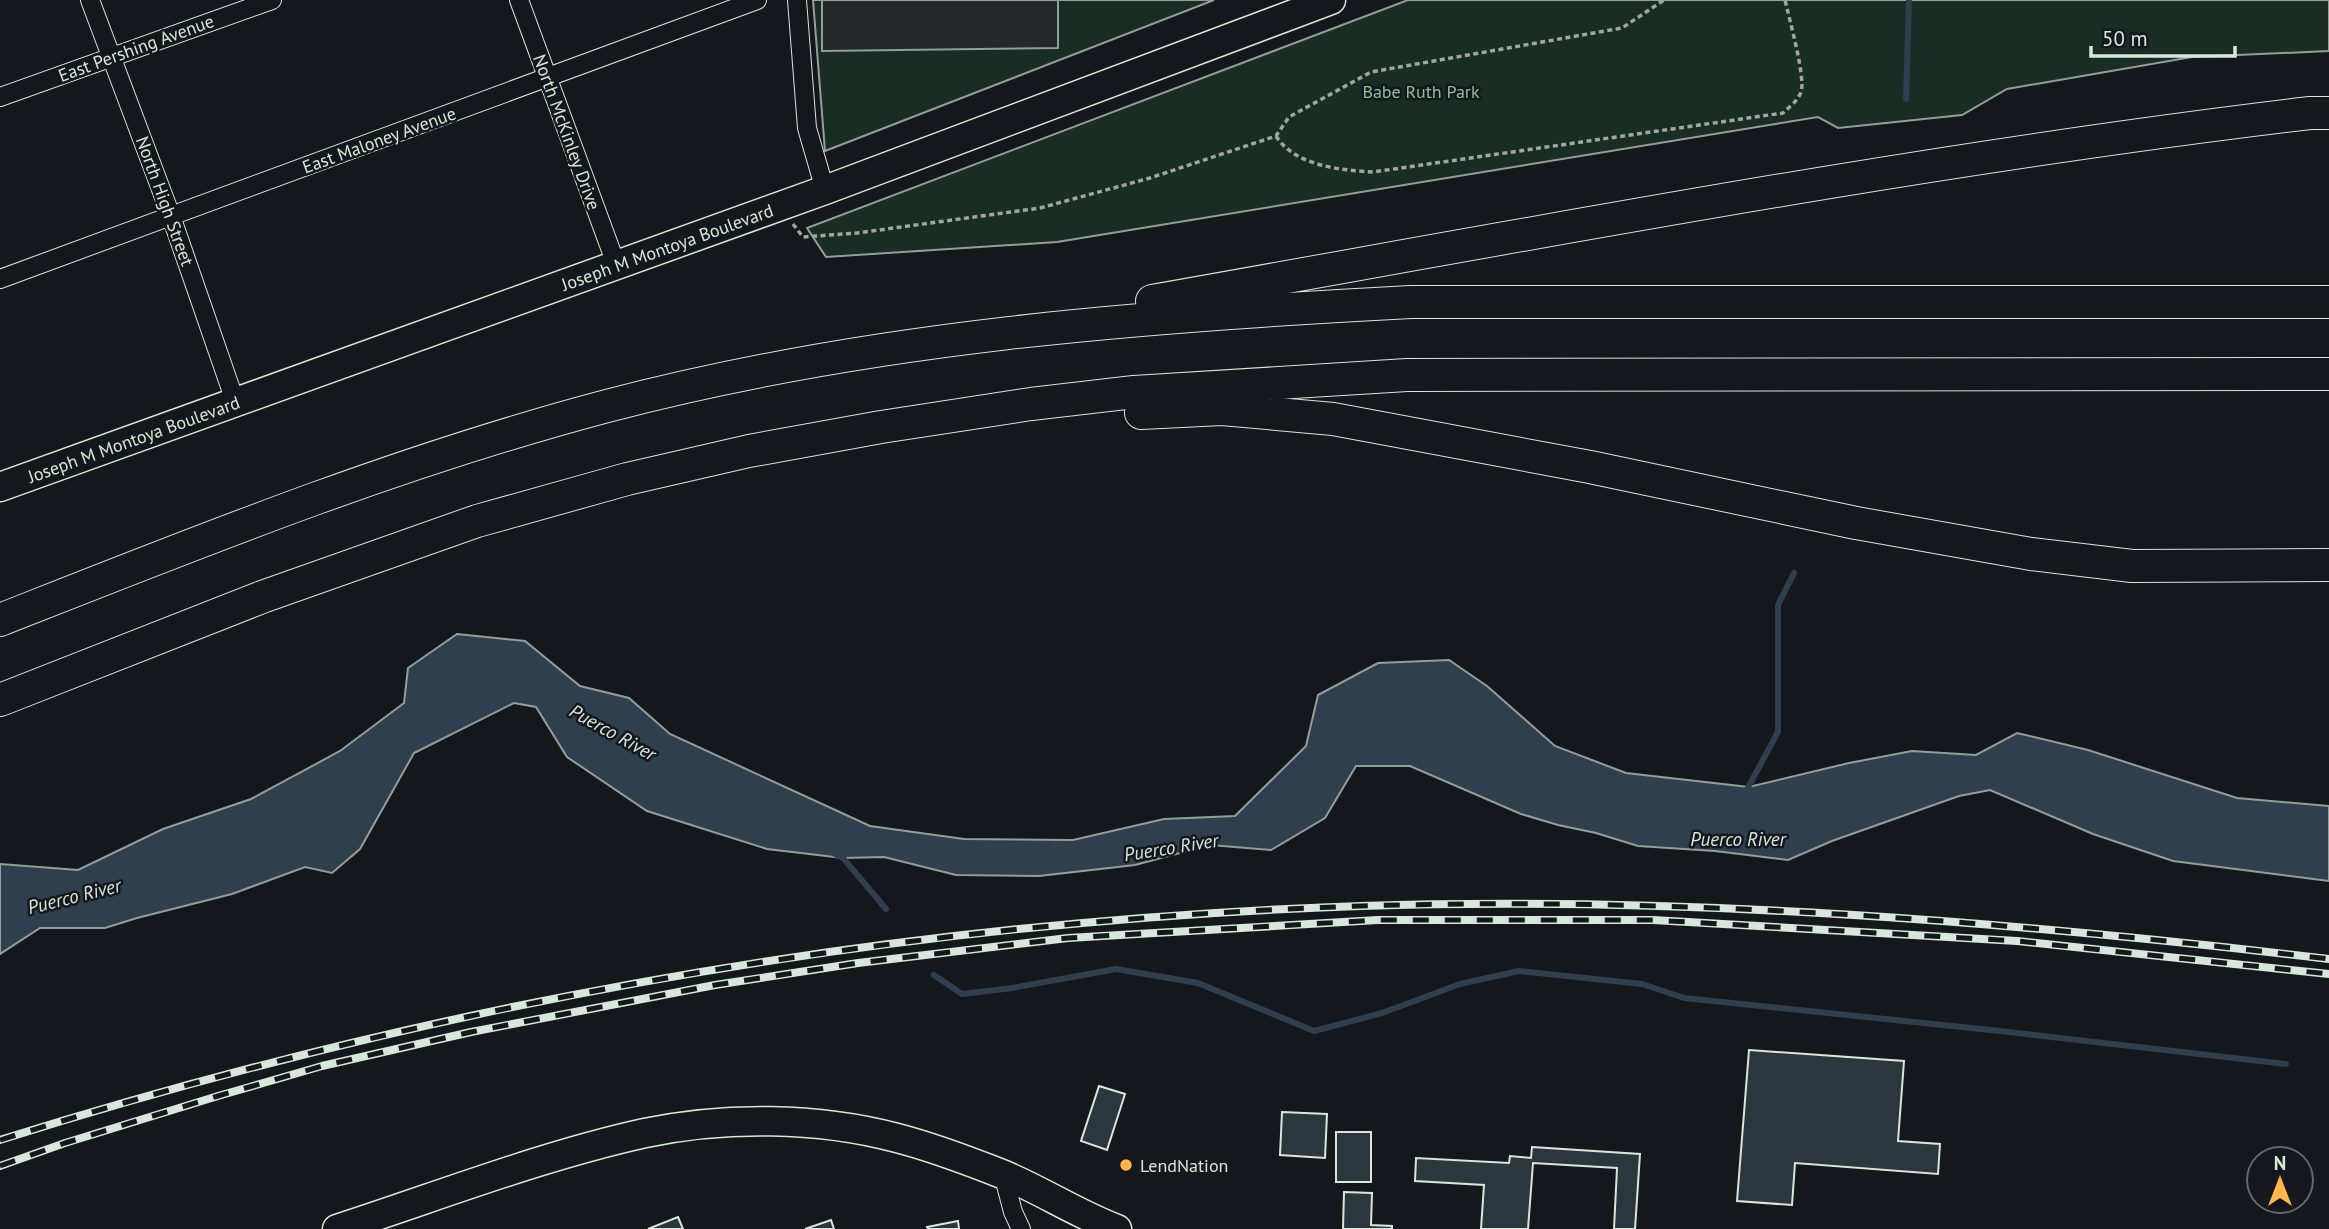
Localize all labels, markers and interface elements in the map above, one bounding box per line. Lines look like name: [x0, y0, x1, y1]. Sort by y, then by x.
street label: East Pershing Avenue: [55, 9, 217, 87]
scale bar: [2091, 14, 2234, 58]
text: 50 m: [2102, 25, 2148, 52]
street label: North McKinley Drive: [528, 51, 606, 213]
park label: Babe Ruth Park: [1362, 80, 1480, 103]
street label: East Maloney Avenue: [299, 102, 459, 178]
street label: North High Street: [131, 133, 199, 269]
street label: Joseph M Montoya Boulevard: [557, 198, 776, 296]
street label: Joseph M Montoya Boulevard: [24, 390, 243, 488]
water label: Puerco River: [565, 698, 662, 766]
water label: Puerco River: [1122, 827, 1222, 866]
water label: Puerco River: [1690, 827, 1787, 851]
water label: Puerco River: [25, 872, 125, 919]
north arrow: [2245, 1145, 2315, 1215]
text: N: [2274, 1151, 2286, 1175]
place label: LendNation: [1140, 1154, 1228, 1177]
marker: LendNation: [1118, 1157, 1134, 1173]

